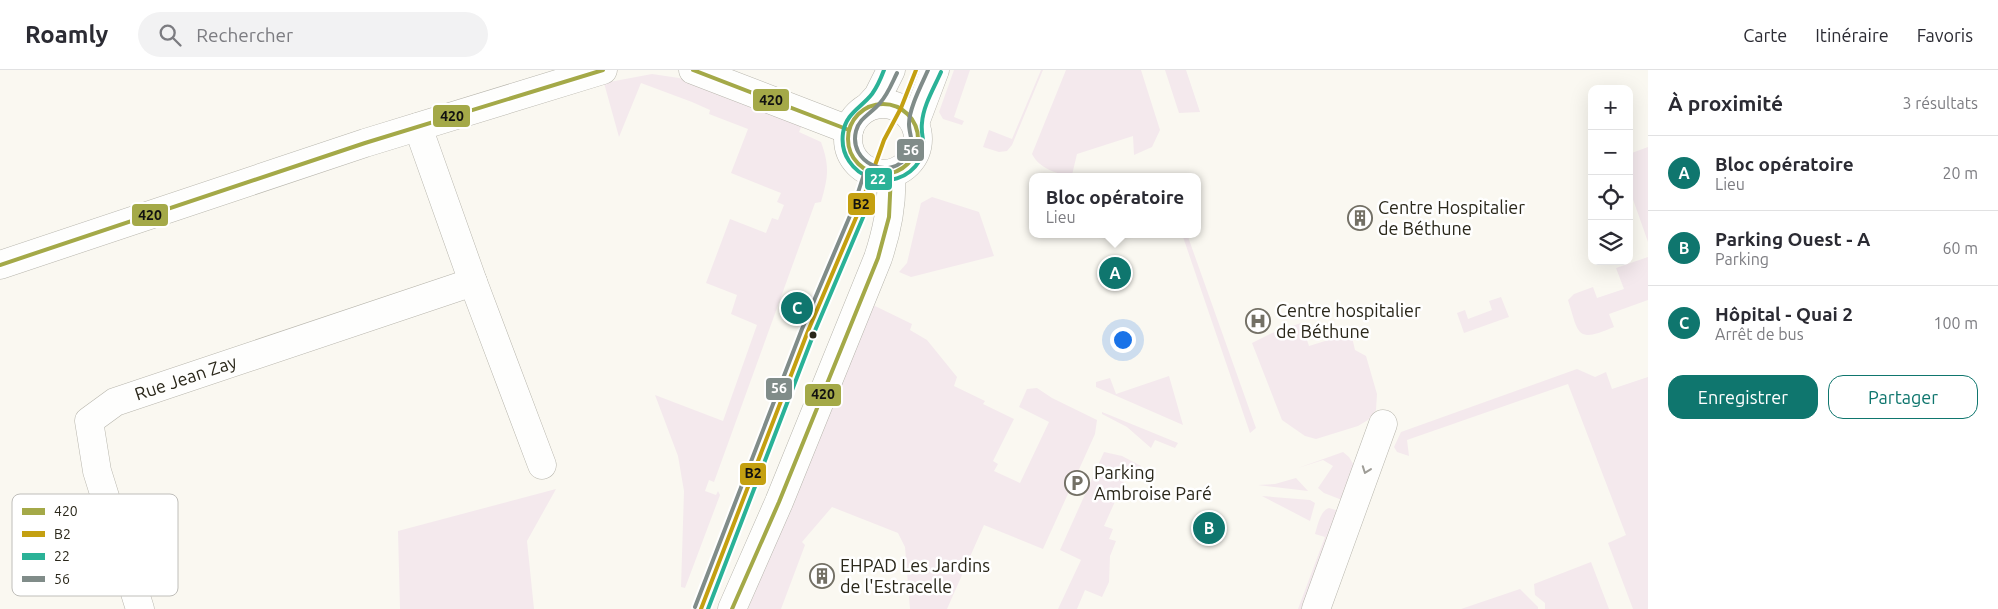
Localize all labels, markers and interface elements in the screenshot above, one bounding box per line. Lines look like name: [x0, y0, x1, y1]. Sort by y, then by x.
search box: [138, 12, 488, 57]
text: Roamly: [25, 21, 108, 48]
icon: search: [156, 21, 184, 49]
text: Rechercher: [196, 24, 293, 46]
text: Carte: [1743, 25, 1787, 45]
text: Itinéraire: [1815, 25, 1889, 45]
text: Favoris: [1917, 25, 1973, 45]
map controls: [1588, 85, 1633, 265]
button: +: [1588, 85, 1633, 130]
line badge: 420: [752, 88, 790, 112]
text: À proximité: [1668, 91, 1783, 115]
text: 420: [759, 92, 783, 108]
text: 3 résultats: [1902, 94, 1978, 112]
line badge: 420: [432, 104, 471, 128]
text: 420: [440, 108, 464, 124]
button: −: [1588, 130, 1633, 175]
line badge: 56: [896, 138, 925, 162]
text: 56: [903, 142, 919, 158]
text: Bloc opératoire: [1715, 153, 1854, 175]
text: A: [1678, 164, 1690, 182]
text: 20 m: [1942, 164, 1978, 182]
line badge: 22: [864, 167, 893, 191]
text: 22: [870, 171, 886, 187]
popup: [1029, 173, 1201, 238]
button: locate: [1588, 175, 1633, 220]
text: Lieu: [1715, 175, 1745, 193]
text: Bloc opératoire: [1046, 186, 1184, 208]
line badge: B2: [847, 192, 876, 216]
text: B2: [852, 196, 870, 212]
place label: Centre Hospitalier de Béthune: [1378, 197, 1525, 238]
line badge: 420: [131, 203, 169, 227]
building icon: Centre Hospitalier de Béthune: [1347, 205, 1373, 231]
text: 420: [138, 207, 162, 223]
text: Lieu: [1046, 208, 1076, 226]
button: layers: [1588, 220, 1633, 265]
text: Parking Ouest - A: [1715, 228, 1870, 250]
text: B: [1679, 239, 1689, 257]
text: 60 m: [1942, 239, 1978, 257]
text: Parking: [1715, 250, 1769, 268]
pin: A: [1099, 254, 1131, 292]
pin: C: [781, 289, 813, 327]
place label: Centre hospitalier de Béthune: [1276, 300, 1421, 341]
text: Hôpital - Quai 2: [1715, 303, 1853, 325]
hospital icon: Centre hospitalier de Béthune: [1245, 308, 1271, 334]
text: C: [1679, 314, 1689, 332]
text: 100 m: [1933, 314, 1978, 332]
text: Arrêt de bus: [1715, 325, 1804, 343]
your location: [1110, 327, 1136, 353]
unlabelled marker: [808, 330, 818, 340]
street label: Rue Jean Zay: [132, 351, 239, 404]
button: Enregistrer: [1668, 375, 1818, 419]
button: Partager: [1828, 375, 1978, 419]
line badge: 56: [765, 377, 793, 401]
text: 56: [771, 380, 787, 396]
line badge: 420: [804, 383, 842, 407]
text: 420: [811, 386, 835, 402]
line badge: B2: [739, 462, 767, 486]
place label: Parking Ambroise Paré: [1094, 462, 1212, 503]
text: B2: [744, 465, 762, 481]
one-way arrow: [1362, 465, 1372, 474]
parking icon: Parking Ambroise Paré: [1064, 470, 1090, 496]
legend: [12, 494, 178, 596]
text: 420: [54, 503, 78, 519]
pin: B: [1193, 509, 1225, 547]
text: B2: [54, 526, 71, 542]
text: 22: [54, 548, 70, 564]
place label: EHPAD Les Jardins de l'Estracelle: [840, 555, 990, 596]
building icon: EHPAD Les Jardins de l'Estracelle: [809, 563, 835, 589]
text: 56: [54, 571, 70, 587]

